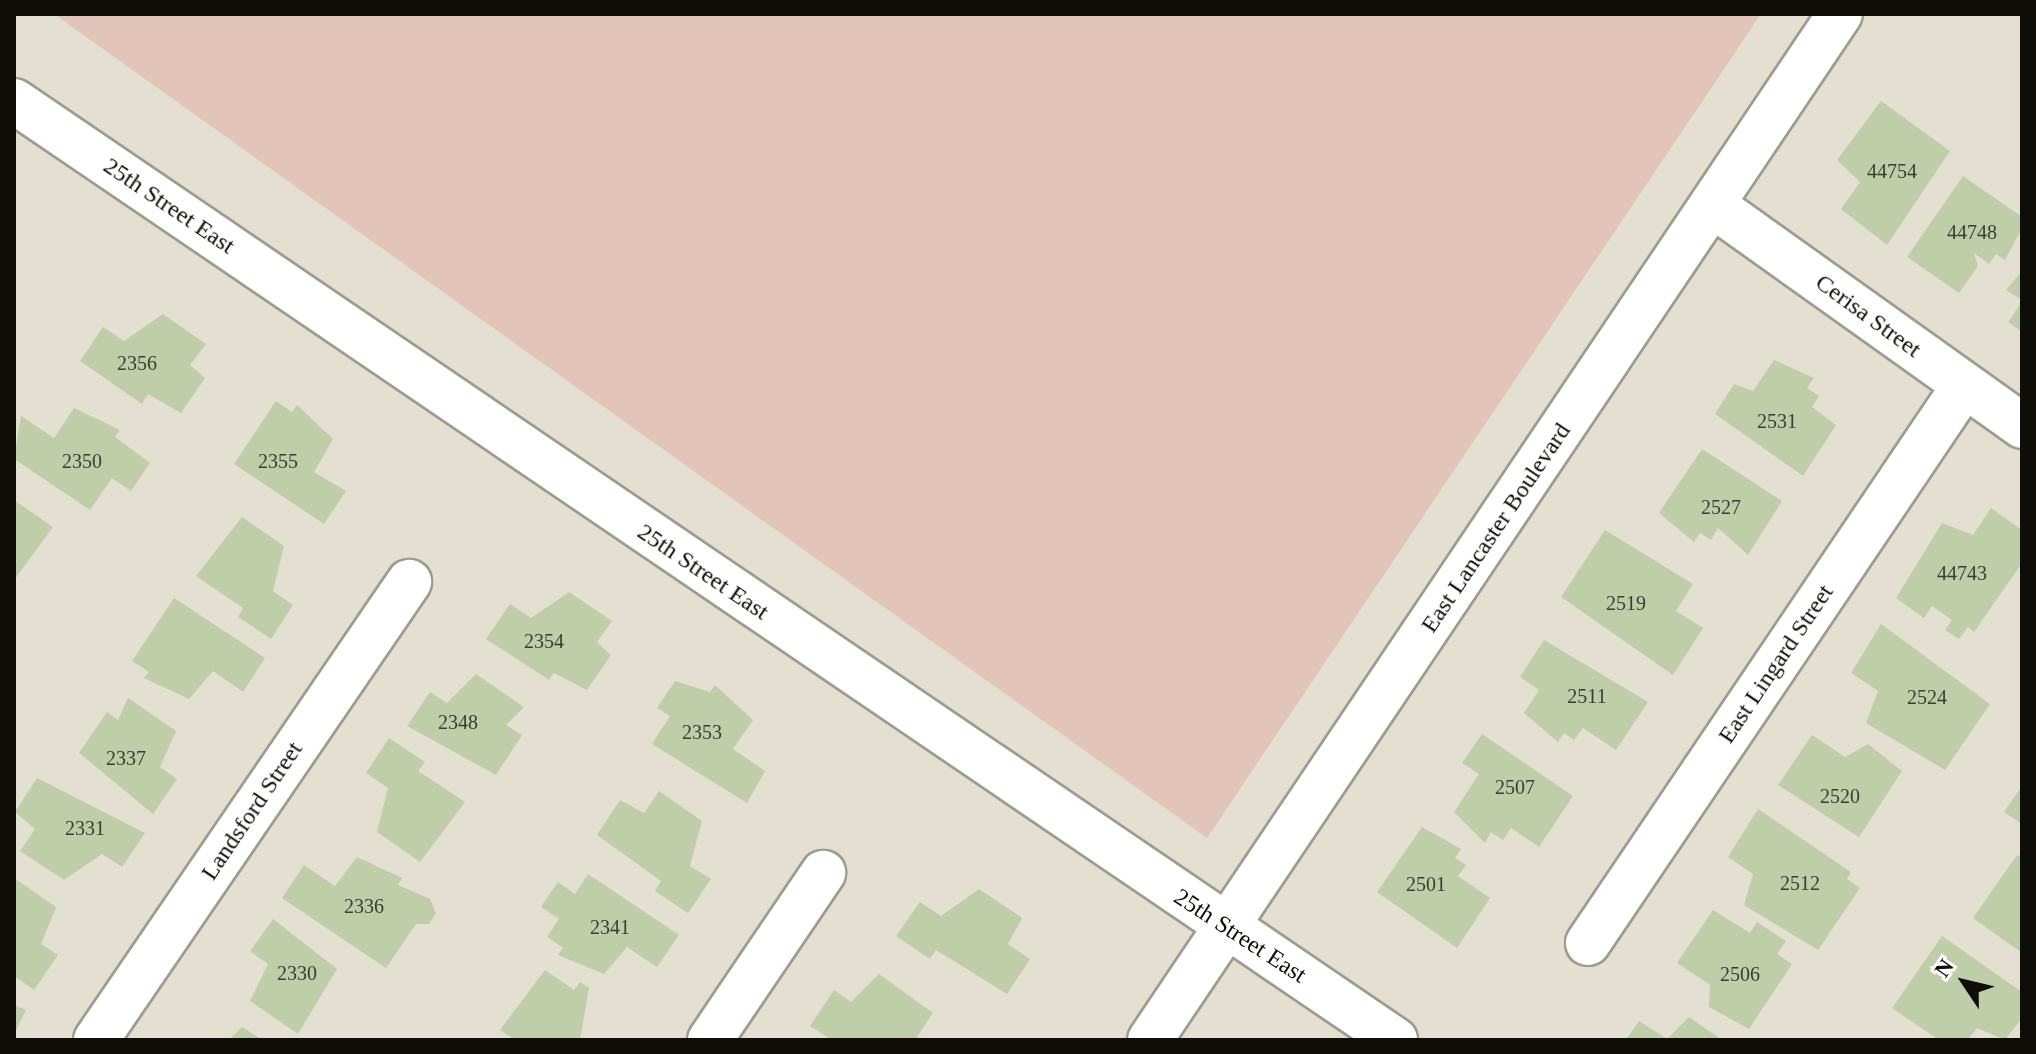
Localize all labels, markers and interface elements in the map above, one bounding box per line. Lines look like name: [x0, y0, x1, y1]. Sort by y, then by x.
street label: 25th Street East: [98, 152, 240, 260]
house number: 44754: [1867, 159, 1917, 183]
house number: 44748: [1947, 220, 1997, 244]
street label: Cerisa Street: [1810, 268, 1926, 364]
house number: 2356: [117, 351, 157, 375]
house number: 2531: [1757, 409, 1797, 433]
street label: East Lancaster Boulevard: [1415, 418, 1577, 638]
house number: 2350: [62, 449, 102, 473]
house number: 2355: [258, 449, 298, 473]
house number: 2527: [1701, 495, 1741, 519]
street label: 25th Street East: [632, 518, 774, 626]
house number: 44743: [1937, 561, 1987, 585]
street label: East Lingard Street: [1712, 579, 1840, 749]
house number: 2519: [1606, 591, 1646, 615]
house number: 2354: [524, 629, 564, 653]
house number: 2511: [1567, 684, 1607, 708]
house number: 2524: [1907, 685, 1947, 709]
house number: 2348: [438, 710, 478, 734]
house number: 2353: [682, 720, 722, 744]
street label: Landsford Street: [195, 736, 309, 886]
house number: 2337: [106, 746, 146, 770]
house number: 2507: [1495, 775, 1535, 799]
house number: 2520: [1820, 784, 1860, 808]
house number: 2331: [65, 816, 105, 840]
house number: 2512: [1780, 871, 1820, 895]
house number: 2501: [1406, 872, 1446, 896]
street label: 25th Street East: [1168, 883, 1312, 989]
house number: 2336: [344, 894, 384, 918]
house number: 2341: [590, 915, 630, 939]
north arrow: [1924, 942, 2004, 1022]
text: N: [1929, 954, 1959, 982]
house number: 2330: [277, 961, 317, 985]
house number: 2506: [1720, 962, 1760, 986]

